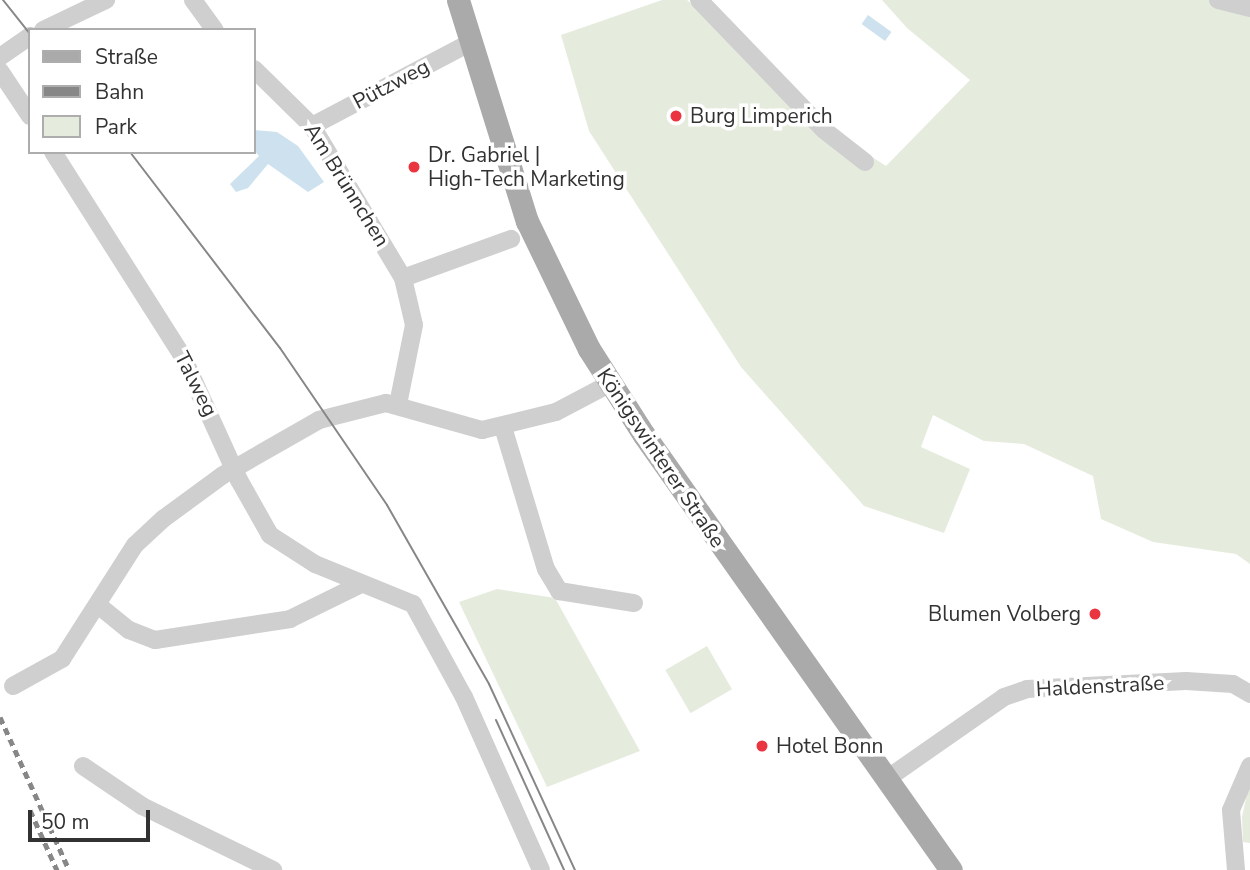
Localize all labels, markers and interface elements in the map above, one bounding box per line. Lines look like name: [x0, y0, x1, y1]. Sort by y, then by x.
legend: [28, 28, 256, 154]
text: Straße: [95, 43, 158, 71]
street label: Pützweg: [348, 53, 434, 115]
text: Bahn: [95, 78, 144, 106]
place label: Burg Limperich: [690, 103, 833, 129]
marker: Burg Limperich: [668, 108, 684, 124]
text: Park: [95, 113, 137, 141]
street label: Am Brünnchen: [299, 119, 395, 251]
place label: Dr. Gabriel | High-Tech Marketing: [428, 142, 625, 192]
marker: Dr. Gabriel | High-Tech Marketing: [406, 159, 422, 175]
street label: Talweg: [169, 347, 223, 421]
street label: Königswinterer Straße: [592, 364, 730, 552]
place label: Blumen Volberg: [928, 601, 1081, 627]
marker: Blumen Volberg: [1087, 606, 1103, 622]
street label: Haldenstraße: [1035, 670, 1165, 702]
place label: Hotel Bonn: [776, 733, 883, 759]
marker: Hotel Bonn: [754, 738, 770, 754]
scale bar: [32, 796, 154, 840]
text: 50 m: [41, 808, 90, 836]

